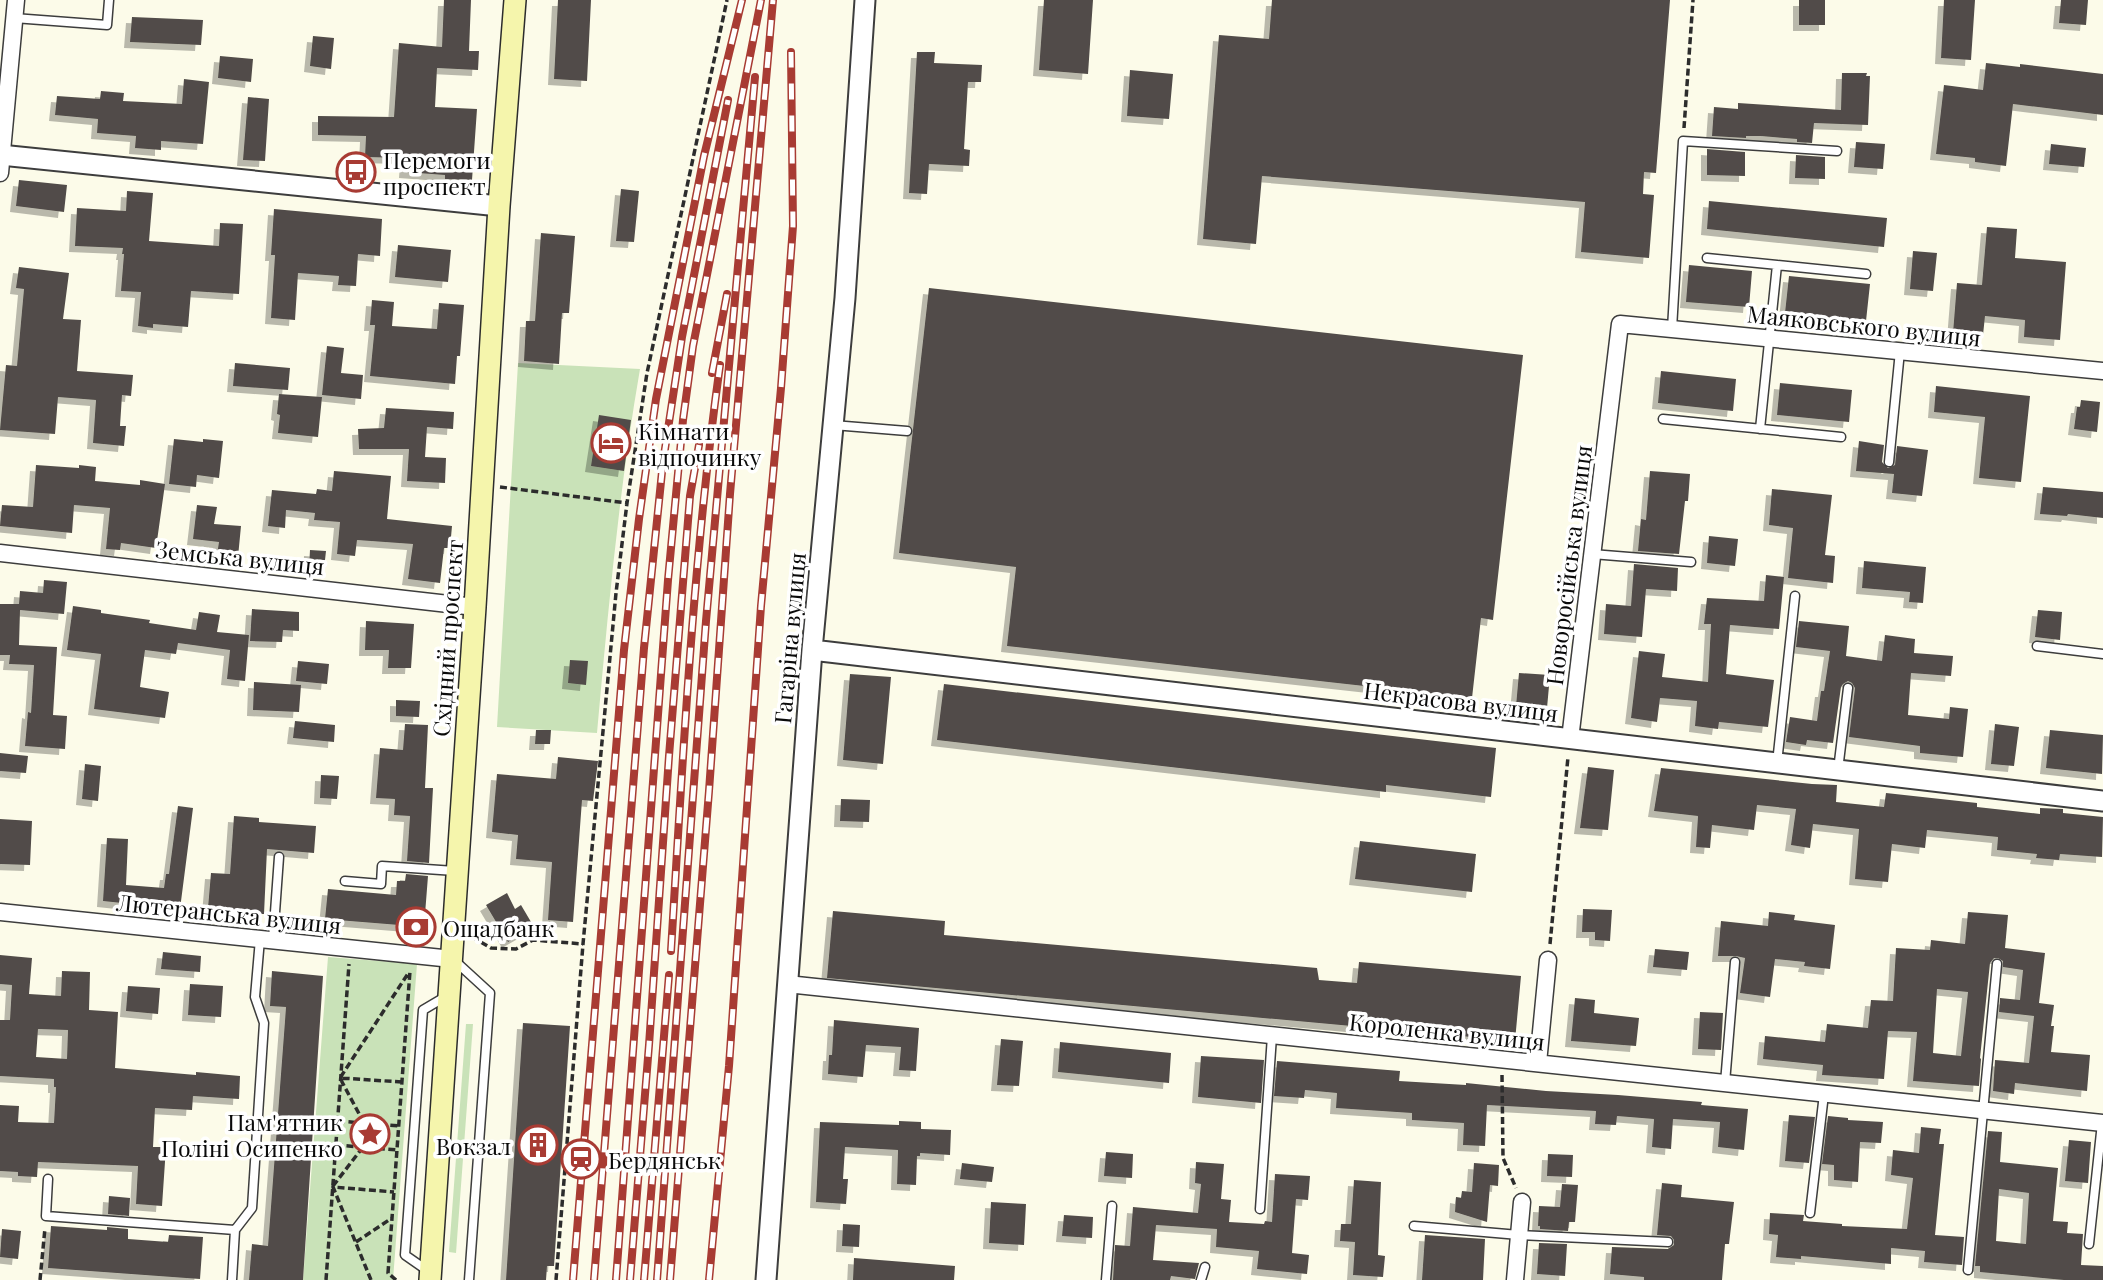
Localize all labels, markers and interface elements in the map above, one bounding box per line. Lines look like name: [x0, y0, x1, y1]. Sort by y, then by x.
place label: Перемоги проспект: [383, 144, 491, 201]
bus stop icon: Перемоги проспект: [335, 151, 377, 193]
street label: Маяковського вулиця: [1746, 297, 1982, 353]
place label: Кімнати відпочинку: [638, 415, 762, 472]
hotel icon: Кімнати відпочинку: [590, 422, 632, 464]
street label: Новоросійська вулиця: [1538, 443, 1598, 687]
street label: Земська вулиця: [154, 533, 326, 581]
street label: Східний проспект: [425, 538, 469, 738]
street label: Гагаріна вулиця: [766, 551, 812, 725]
street label: Некрасова вулиця: [1362, 674, 1560, 728]
street label: Лютеранська вулиця: [114, 886, 343, 940]
bank icon: Ощадбанк: [395, 906, 437, 948]
place label: Ощадбанк: [443, 912, 555, 943]
street label: Короленка вулиця: [1348, 1005, 1546, 1057]
place label: Пам'ятник Поліні Осипенко: [161, 1106, 343, 1163]
place icon: Пам'ятник Поліні Осипенко: [349, 1113, 391, 1155]
building icon: Вокзал: [517, 1124, 559, 1166]
place label: Вокзал: [436, 1130, 511, 1161]
station icon: Бердянськ: [560, 1138, 602, 1180]
place label: Бердянськ: [608, 1144, 721, 1175]

